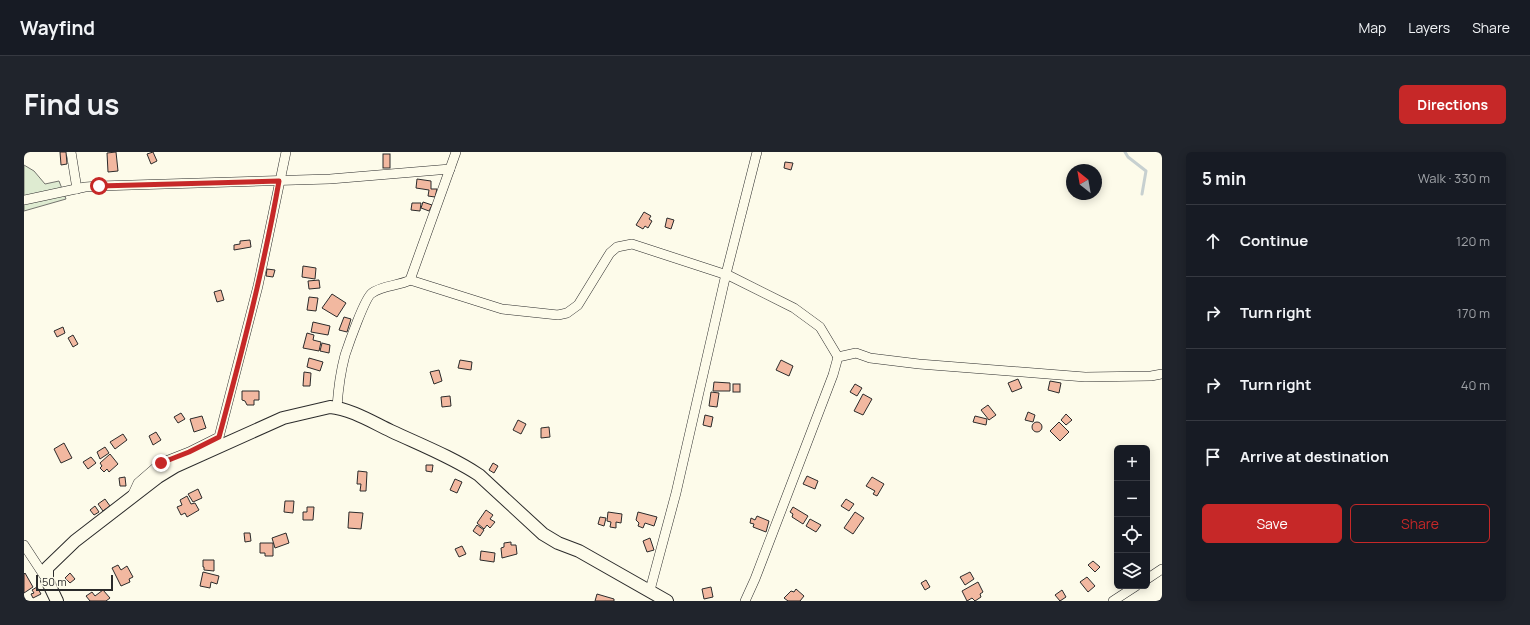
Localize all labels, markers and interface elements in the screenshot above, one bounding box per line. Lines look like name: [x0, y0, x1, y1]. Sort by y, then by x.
text: Wayfind: [20, 15, 95, 41]
text: Map: [1358, 18, 1386, 37]
text: Layers: [1408, 18, 1450, 37]
text: Share: [1472, 18, 1510, 37]
text: Find us: [24, 85, 119, 123]
button: Directions: [1399, 85, 1506, 124]
north arrow: [1066, 164, 1102, 200]
text: 5 min: [1202, 167, 1246, 190]
text: Walk · 330 m: [1418, 169, 1490, 187]
route start: [90, 177, 108, 195]
icon: ahead: [1202, 230, 1224, 252]
text: Continue: [1240, 230, 1308, 251]
text: 120 m: [1456, 232, 1490, 250]
icon: right: [1202, 302, 1224, 324]
text: Turn right: [1240, 302, 1311, 323]
text: 170 m: [1457, 304, 1490, 322]
icon: right: [1202, 374, 1224, 396]
text: Turn right: [1240, 374, 1311, 395]
text: 40 m: [1461, 376, 1490, 394]
map controls: [1114, 445, 1150, 589]
button: +: [1114, 445, 1150, 481]
icon: arrive: [1202, 446, 1224, 468]
text: Arrive at destination: [1240, 446, 1389, 467]
route end: [152, 454, 170, 472]
button: −: [1114, 481, 1150, 517]
button: Save: [1202, 504, 1342, 543]
button: Share: [1350, 504, 1490, 543]
button: locate: [1114, 517, 1150, 553]
button: layers: [1114, 553, 1150, 589]
scale bar: [36, 573, 113, 592]
text: 50 m: [42, 574, 67, 589]

